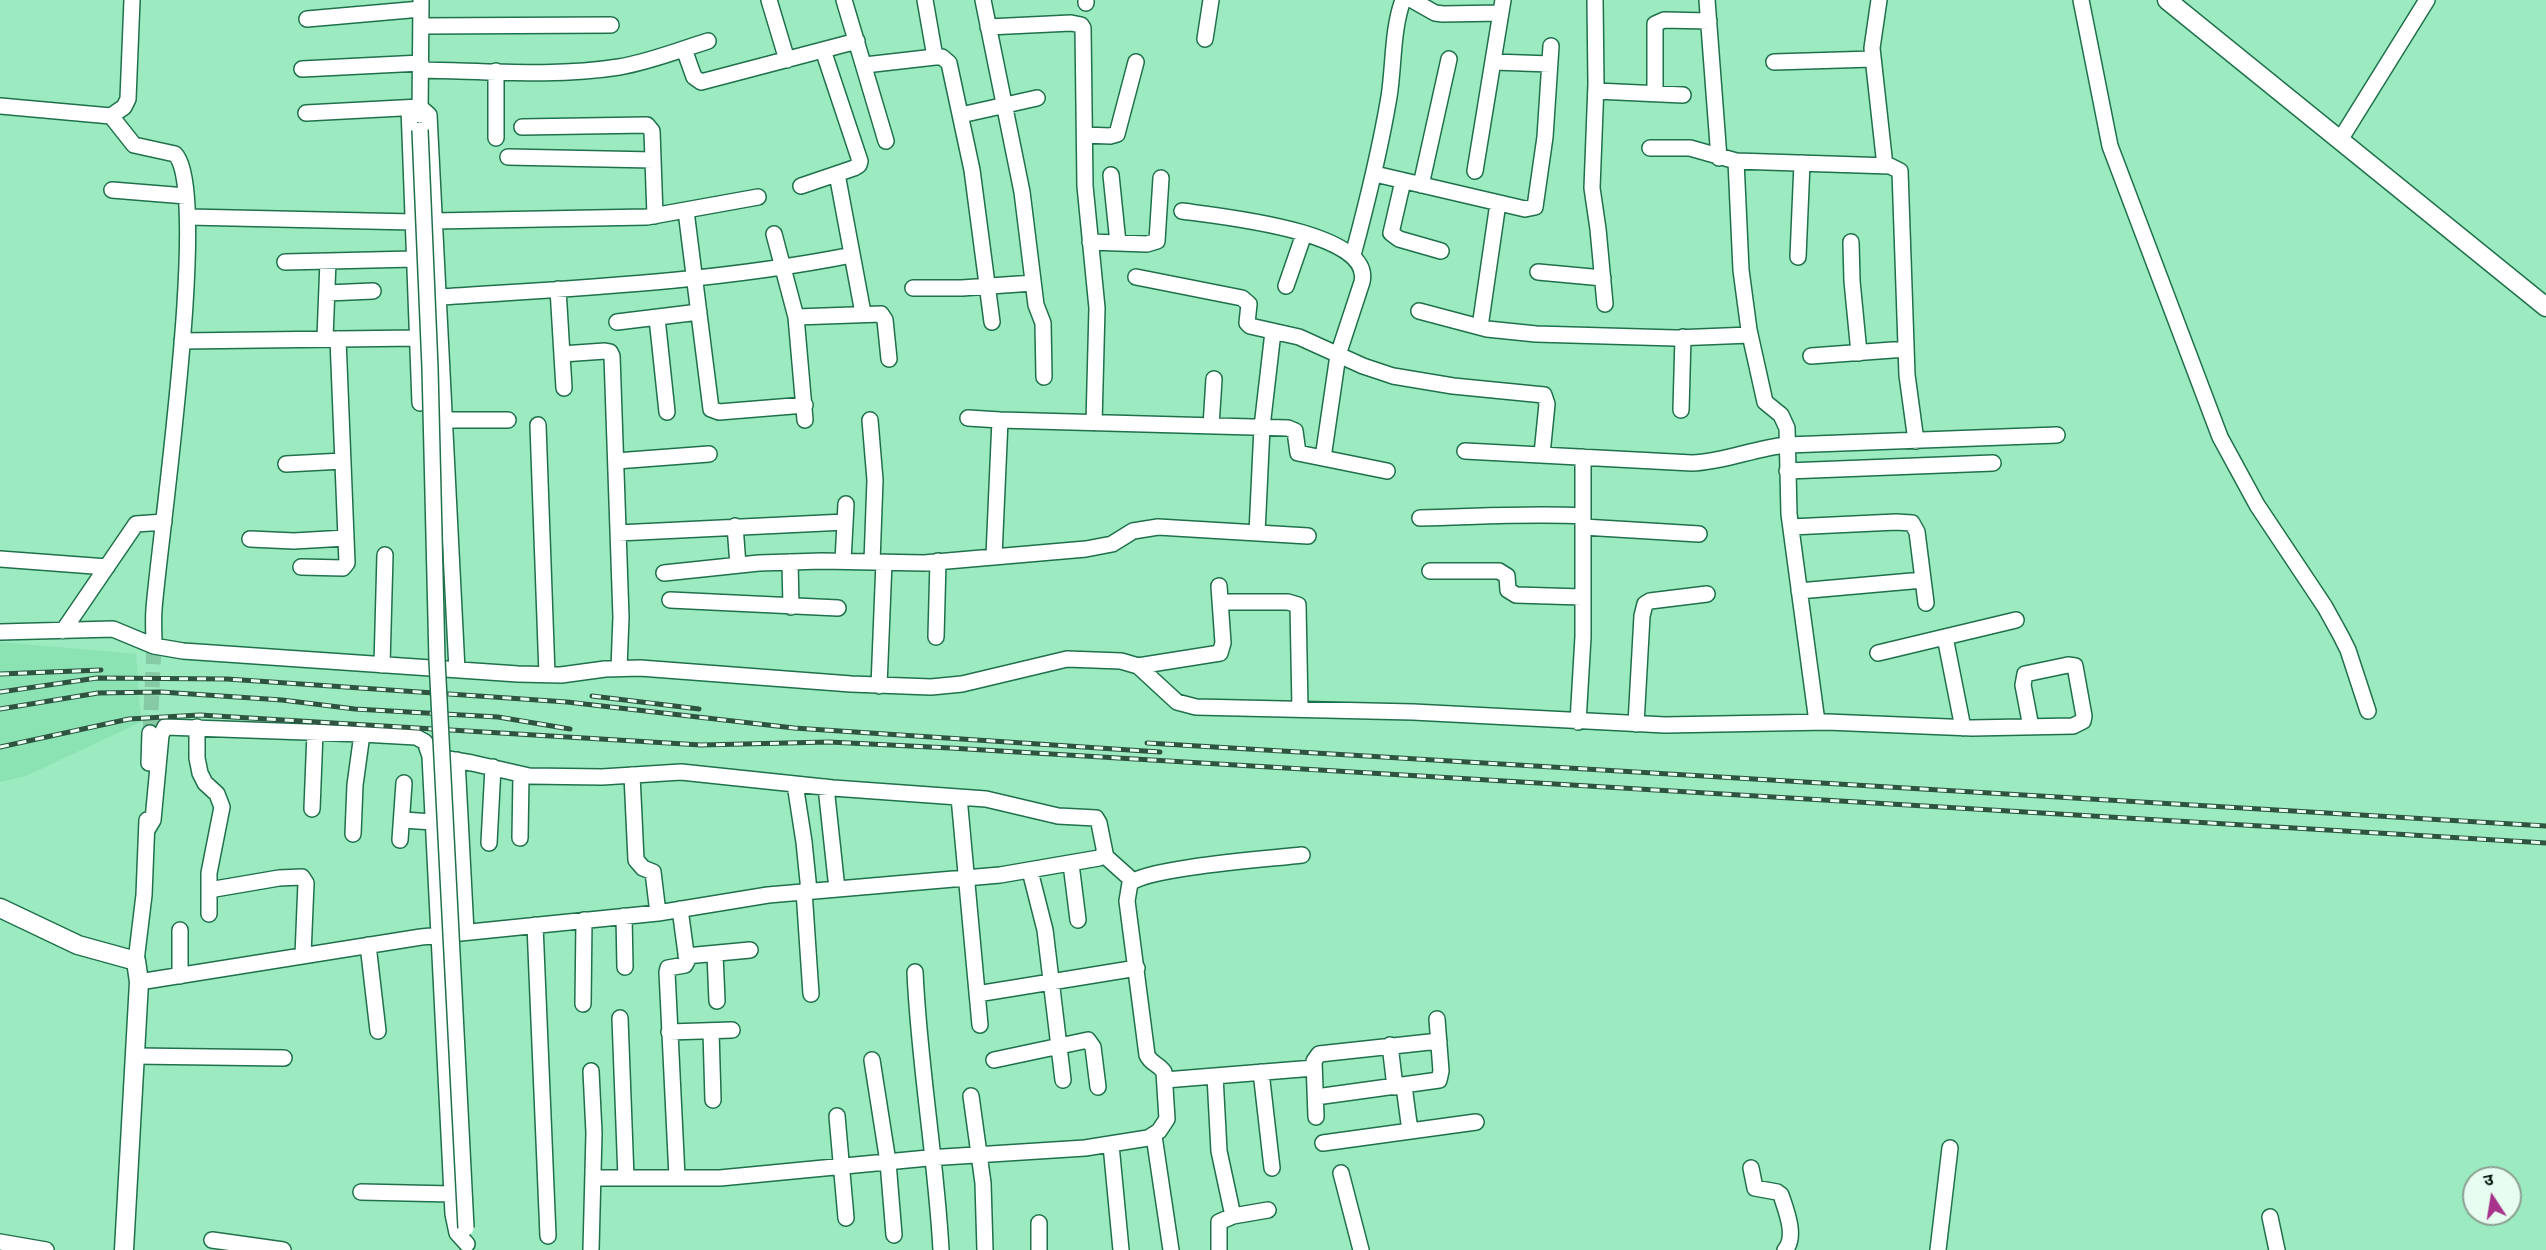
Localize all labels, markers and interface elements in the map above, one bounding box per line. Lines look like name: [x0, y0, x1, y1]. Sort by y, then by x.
north arrow: [2462, 1166, 2522, 1226]
text: उ: [2482, 1168, 2496, 1193]

